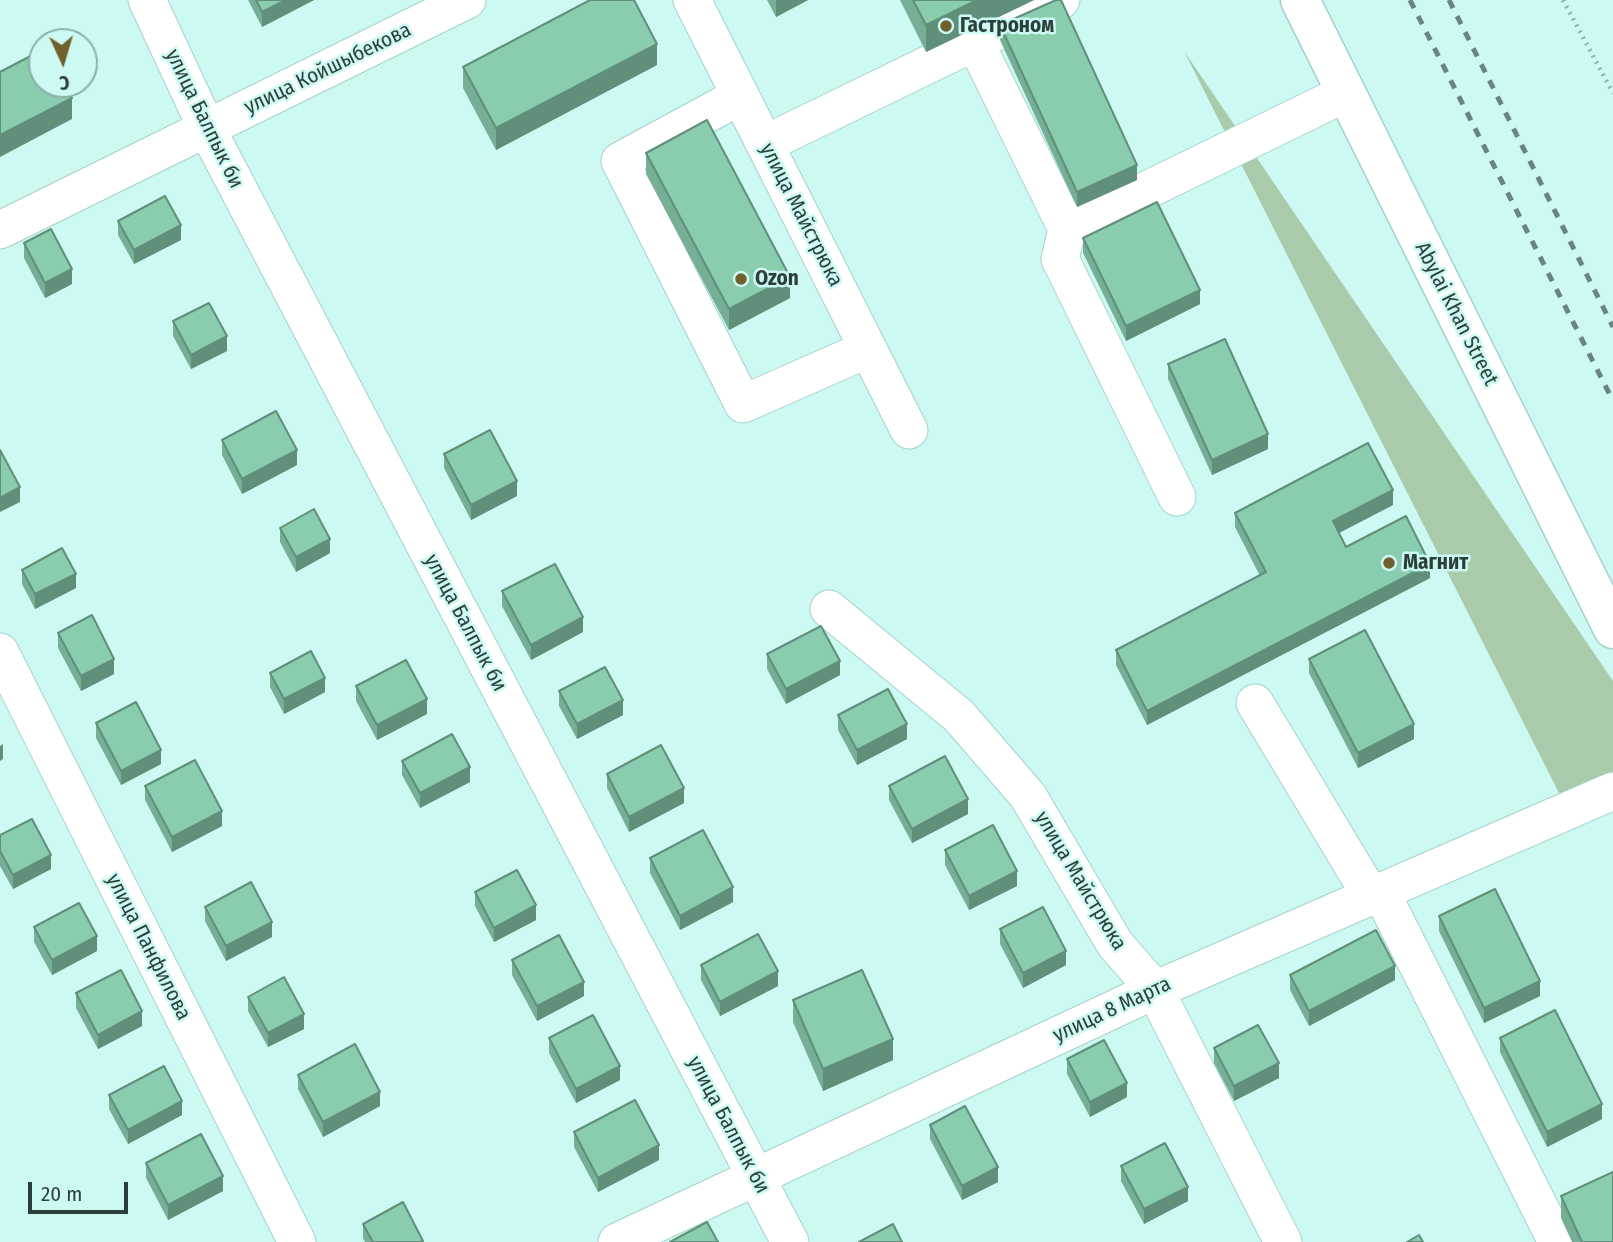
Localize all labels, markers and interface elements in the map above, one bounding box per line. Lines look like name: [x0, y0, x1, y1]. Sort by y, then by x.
place label: Гастроном: [960, 13, 1054, 39]
street label: улица Койшыбекова: [241, 18, 415, 120]
marker: Гастроном: [938, 18, 954, 34]
north arrow: [28, 28, 98, 98]
street label: улица Балпык би: [159, 45, 249, 193]
text: С: [59, 71, 70, 94]
street label: улица Майстрюка: [754, 139, 848, 291]
street label: Abylai Khan Street: [1409, 238, 1503, 390]
place label: Ozon: [755, 266, 799, 292]
marker: Ozon: [733, 271, 749, 287]
street label: улица Балпык би: [418, 550, 512, 696]
place label: Магнит: [1403, 550, 1468, 576]
marker: Магнит: [1381, 555, 1397, 571]
street label: улица Майстрюка: [1029, 807, 1131, 955]
street label: улица Панфилова: [100, 870, 196, 1024]
street label: улица 8 Марта: [1049, 972, 1175, 1048]
street label: улица Балпык би: [681, 1052, 775, 1198]
scale bar: [32, 1168, 131, 1212]
text: 20 m: [41, 1181, 82, 1207]

